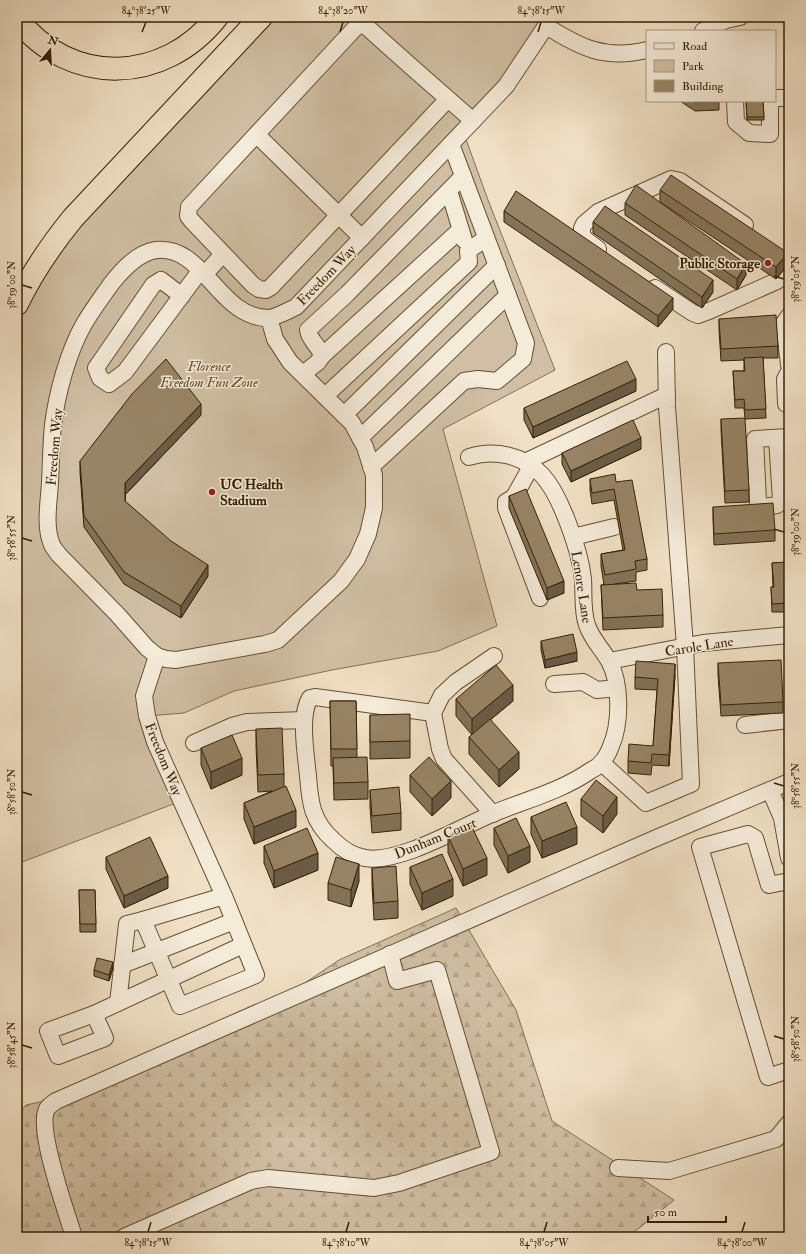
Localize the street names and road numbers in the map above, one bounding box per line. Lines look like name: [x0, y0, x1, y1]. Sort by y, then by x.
street label: Freedom Way: [293, 241, 361, 310]
street label: Freedom Way: [43, 407, 67, 486]
street label: Lenore Lane: [567, 550, 596, 625]
street label: Carole Lane: [664, 633, 735, 660]
street label: Freedom Way: [140, 720, 186, 799]
street label: Dunham Court: [392, 814, 479, 863]

